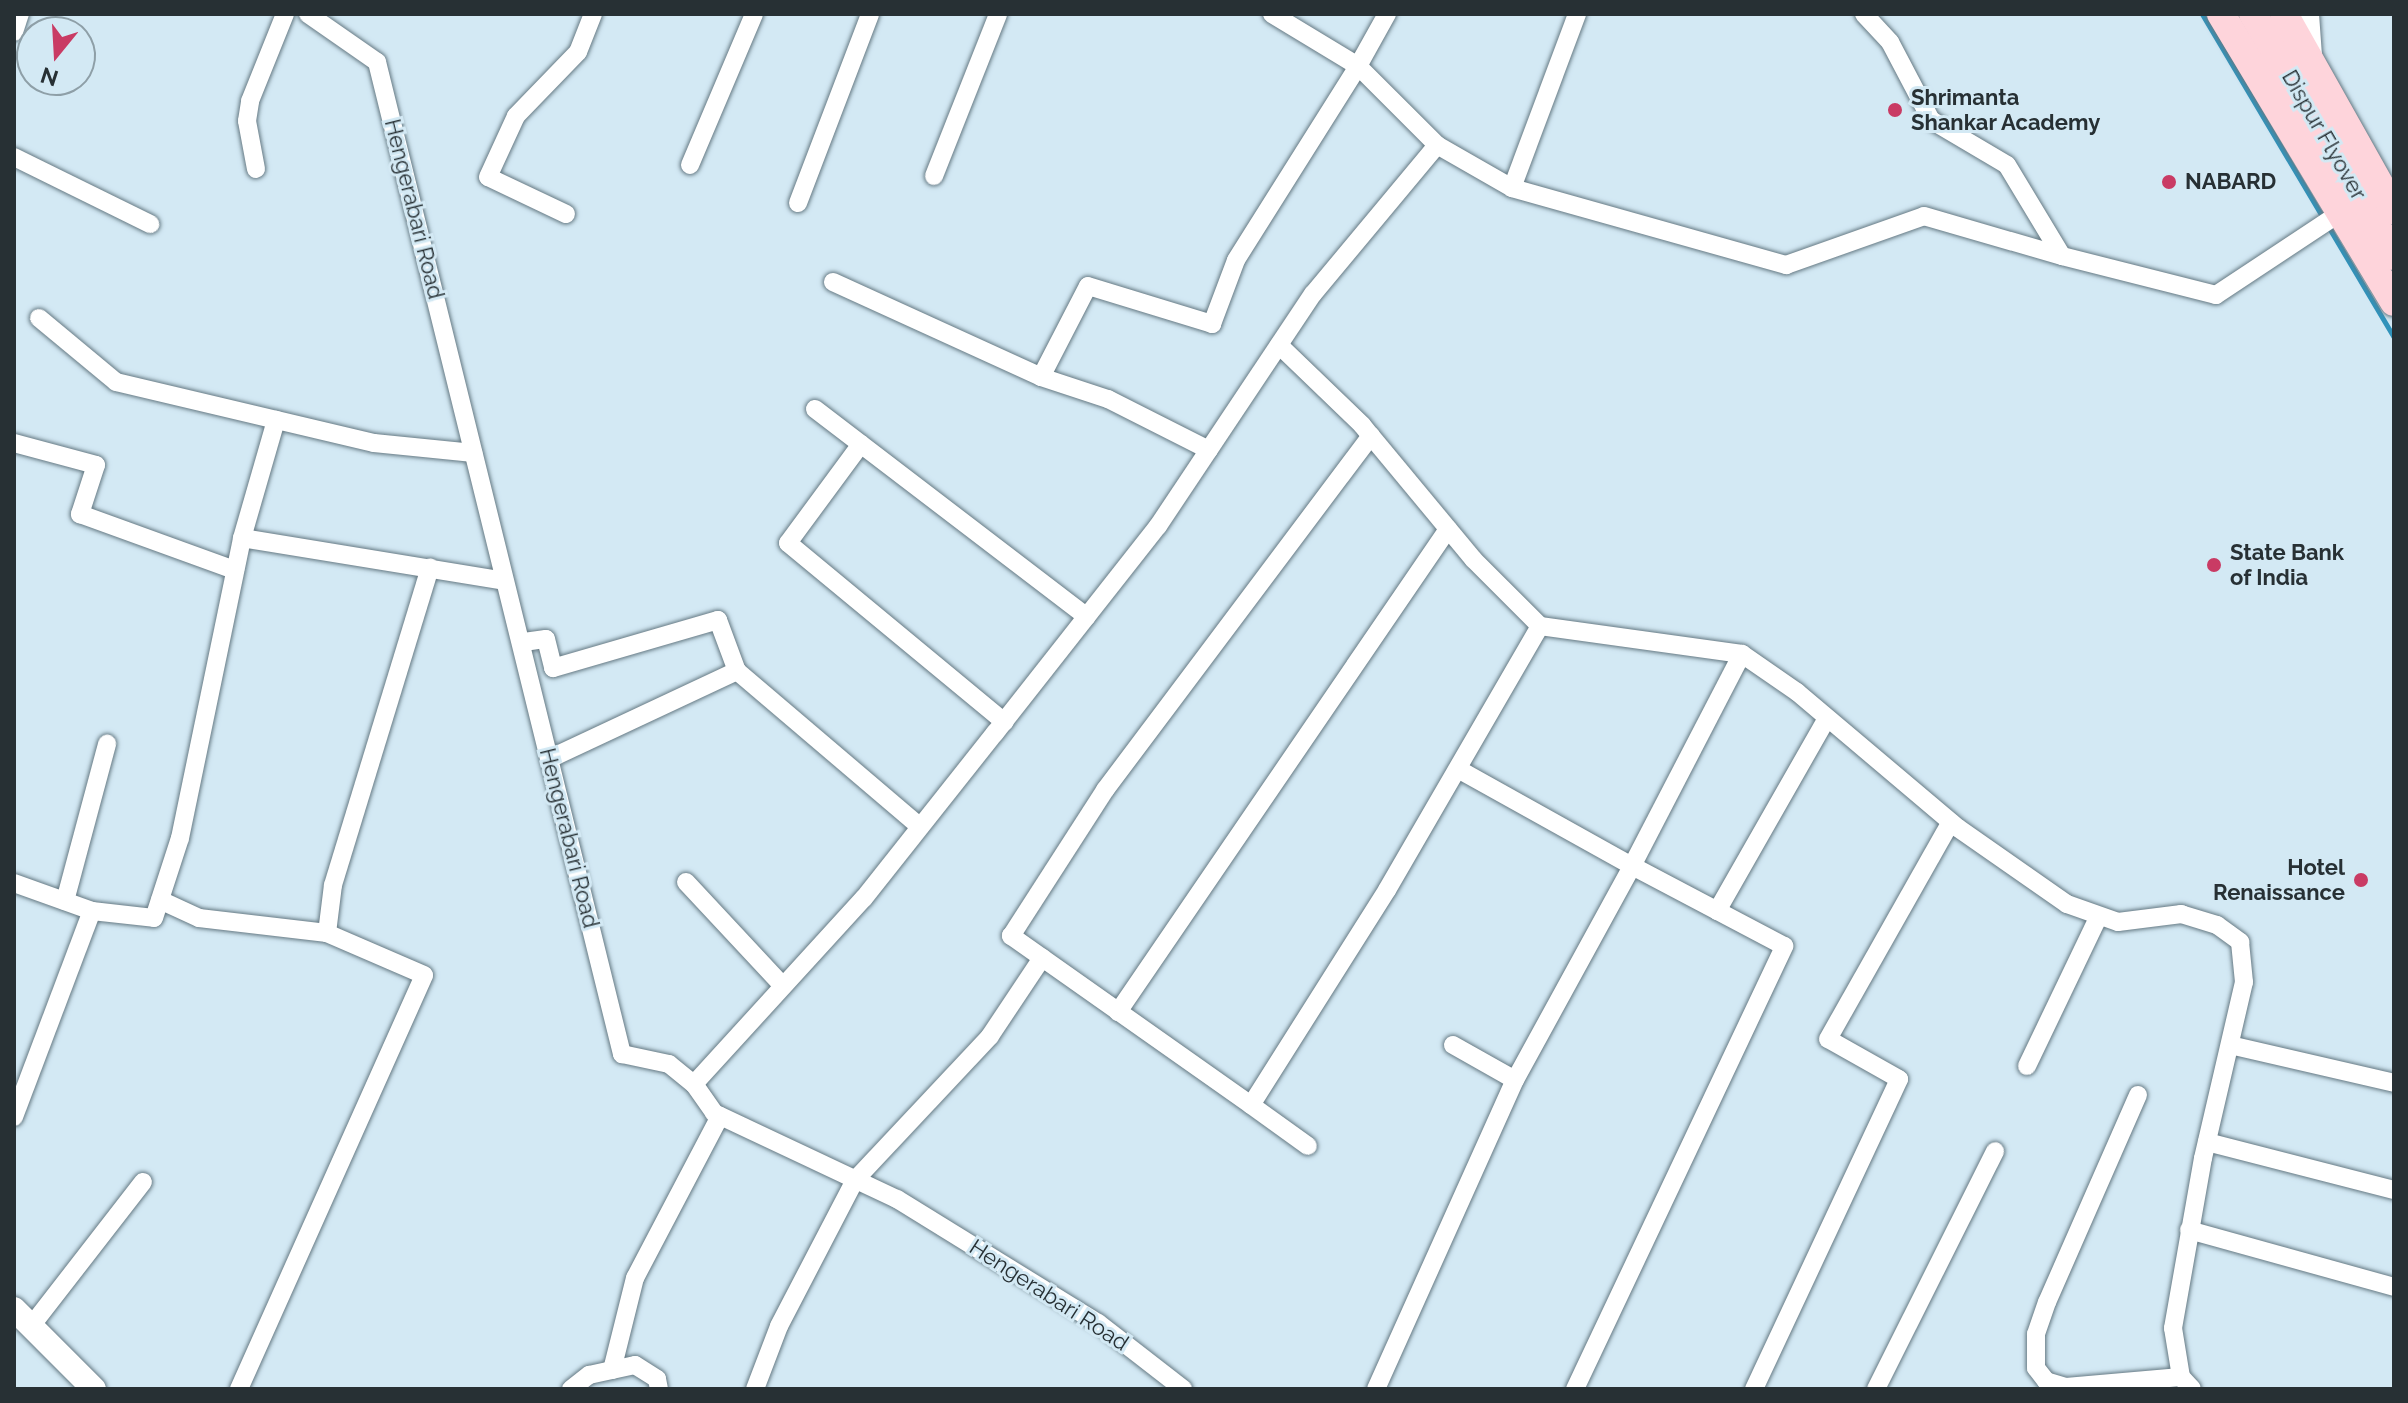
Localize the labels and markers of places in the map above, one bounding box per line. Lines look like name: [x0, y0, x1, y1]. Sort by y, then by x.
place label: Shrimanta Shankar Academy: [1911, 84, 2101, 136]
marker: Shrimanta Shankar Academy: [1886, 101, 1904, 119]
place label: NABARD: [2185, 169, 2276, 195]
marker: NABARD: [2160, 173, 2178, 191]
place label: State Bank of India: [2230, 539, 2344, 590]
marker: State Bank of India: [2205, 556, 2223, 574]
place label: Hotel Renaissance: [2213, 854, 2345, 906]
marker: Hotel Renaissance: [2352, 871, 2370, 889]

